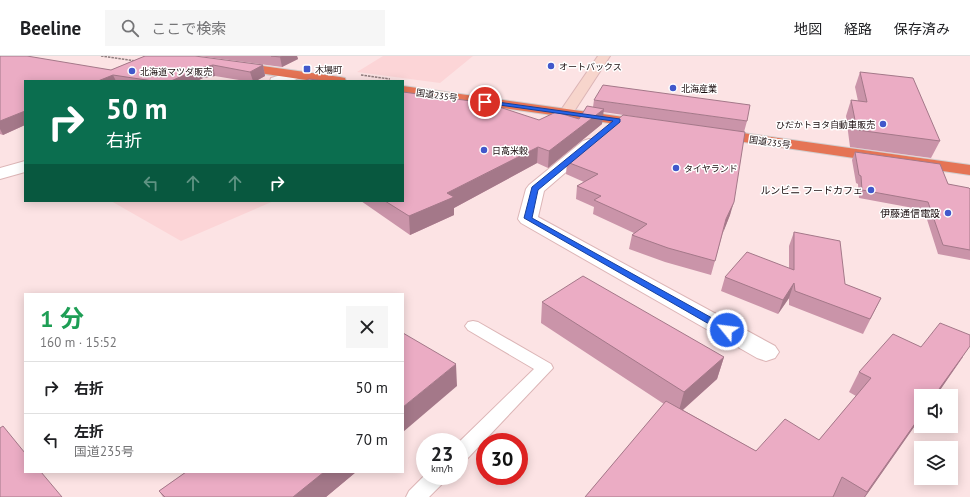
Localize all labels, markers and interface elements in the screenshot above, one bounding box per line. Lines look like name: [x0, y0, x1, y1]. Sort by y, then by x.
search box: [105, 10, 385, 46]
text: Beeline: [20, 16, 81, 40]
icon: search: [119, 17, 141, 39]
text: ここで検索: [151, 19, 226, 38]
text: 地図: [794, 20, 822, 38]
text: 経路: [844, 20, 872, 38]
text: 保存済み: [894, 20, 950, 38]
marker: オートバックス: [546, 61, 556, 71]
place label: オートバックス: [559, 61, 622, 72]
marker: 木場町: [302, 64, 312, 74]
place label: 木場町: [315, 64, 342, 75]
marker: 北海道マツダ販売: [127, 66, 137, 76]
place label: 北海道マツダ販売: [140, 66, 212, 77]
marker: 北海産業: [668, 83, 678, 93]
place label: 北海産業: [681, 83, 717, 94]
pin: [468, 85, 502, 119]
street label: 国道235号: [416, 87, 458, 103]
text: 50 m: [106, 90, 167, 127]
icon: arrive: [474, 91, 496, 113]
icon: right: [40, 96, 92, 148]
place label: ひだかトヨタ自動車販売: [776, 119, 875, 130]
marker: ひだかトヨタ自動車販売: [878, 119, 888, 129]
text: 右折: [106, 129, 142, 152]
street label: 国道235号: [749, 134, 791, 150]
marker: 日高米穀: [479, 145, 489, 155]
place label: 日高米穀: [492, 145, 528, 156]
marker: タイヤランド: [671, 163, 681, 173]
place label: タイヤランド: [684, 163, 738, 174]
icon: left: [140, 172, 162, 194]
icon: ahead: [182, 172, 204, 194]
icon: ahead: [224, 172, 246, 194]
icon: right: [266, 172, 288, 194]
place label: ルンビニ フードカフェ: [761, 184, 863, 197]
marker: ルンビニ フードカフェ: [866, 185, 876, 195]
place label: 伊藤通信電設: [880, 207, 940, 220]
marker: 伊藤通信電設: [943, 208, 953, 218]
text: 1 分: [40, 303, 84, 334]
button: close: [346, 306, 388, 348]
position arrow: [706, 309, 748, 351]
text: 160 m · 15:52: [40, 334, 117, 351]
icon: right: [40, 377, 62, 399]
text: 50 m: [355, 378, 388, 397]
text: 右折: [74, 379, 104, 398]
map controls: [914, 389, 958, 485]
button: sound: [914, 389, 958, 433]
text: 左折: [74, 422, 104, 441]
icon: left: [40, 429, 62, 451]
text: 70 m: [355, 430, 388, 449]
speed limit sign: 30: [476, 433, 528, 485]
text: 23: [431, 441, 453, 467]
button: layers: [914, 441, 958, 485]
text: 国道235号: [74, 443, 134, 460]
text: km/h: [431, 462, 453, 475]

